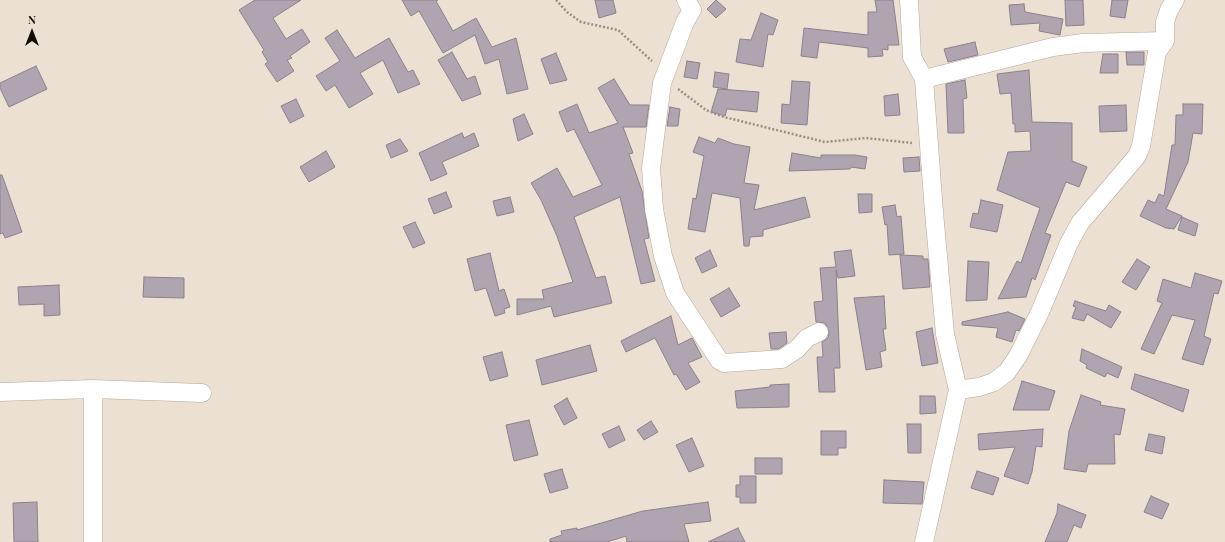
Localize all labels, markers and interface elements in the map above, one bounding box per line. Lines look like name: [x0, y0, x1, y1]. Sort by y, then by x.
north arrow: [12, 12, 52, 52]
text: N: [28, 12, 36, 27]

